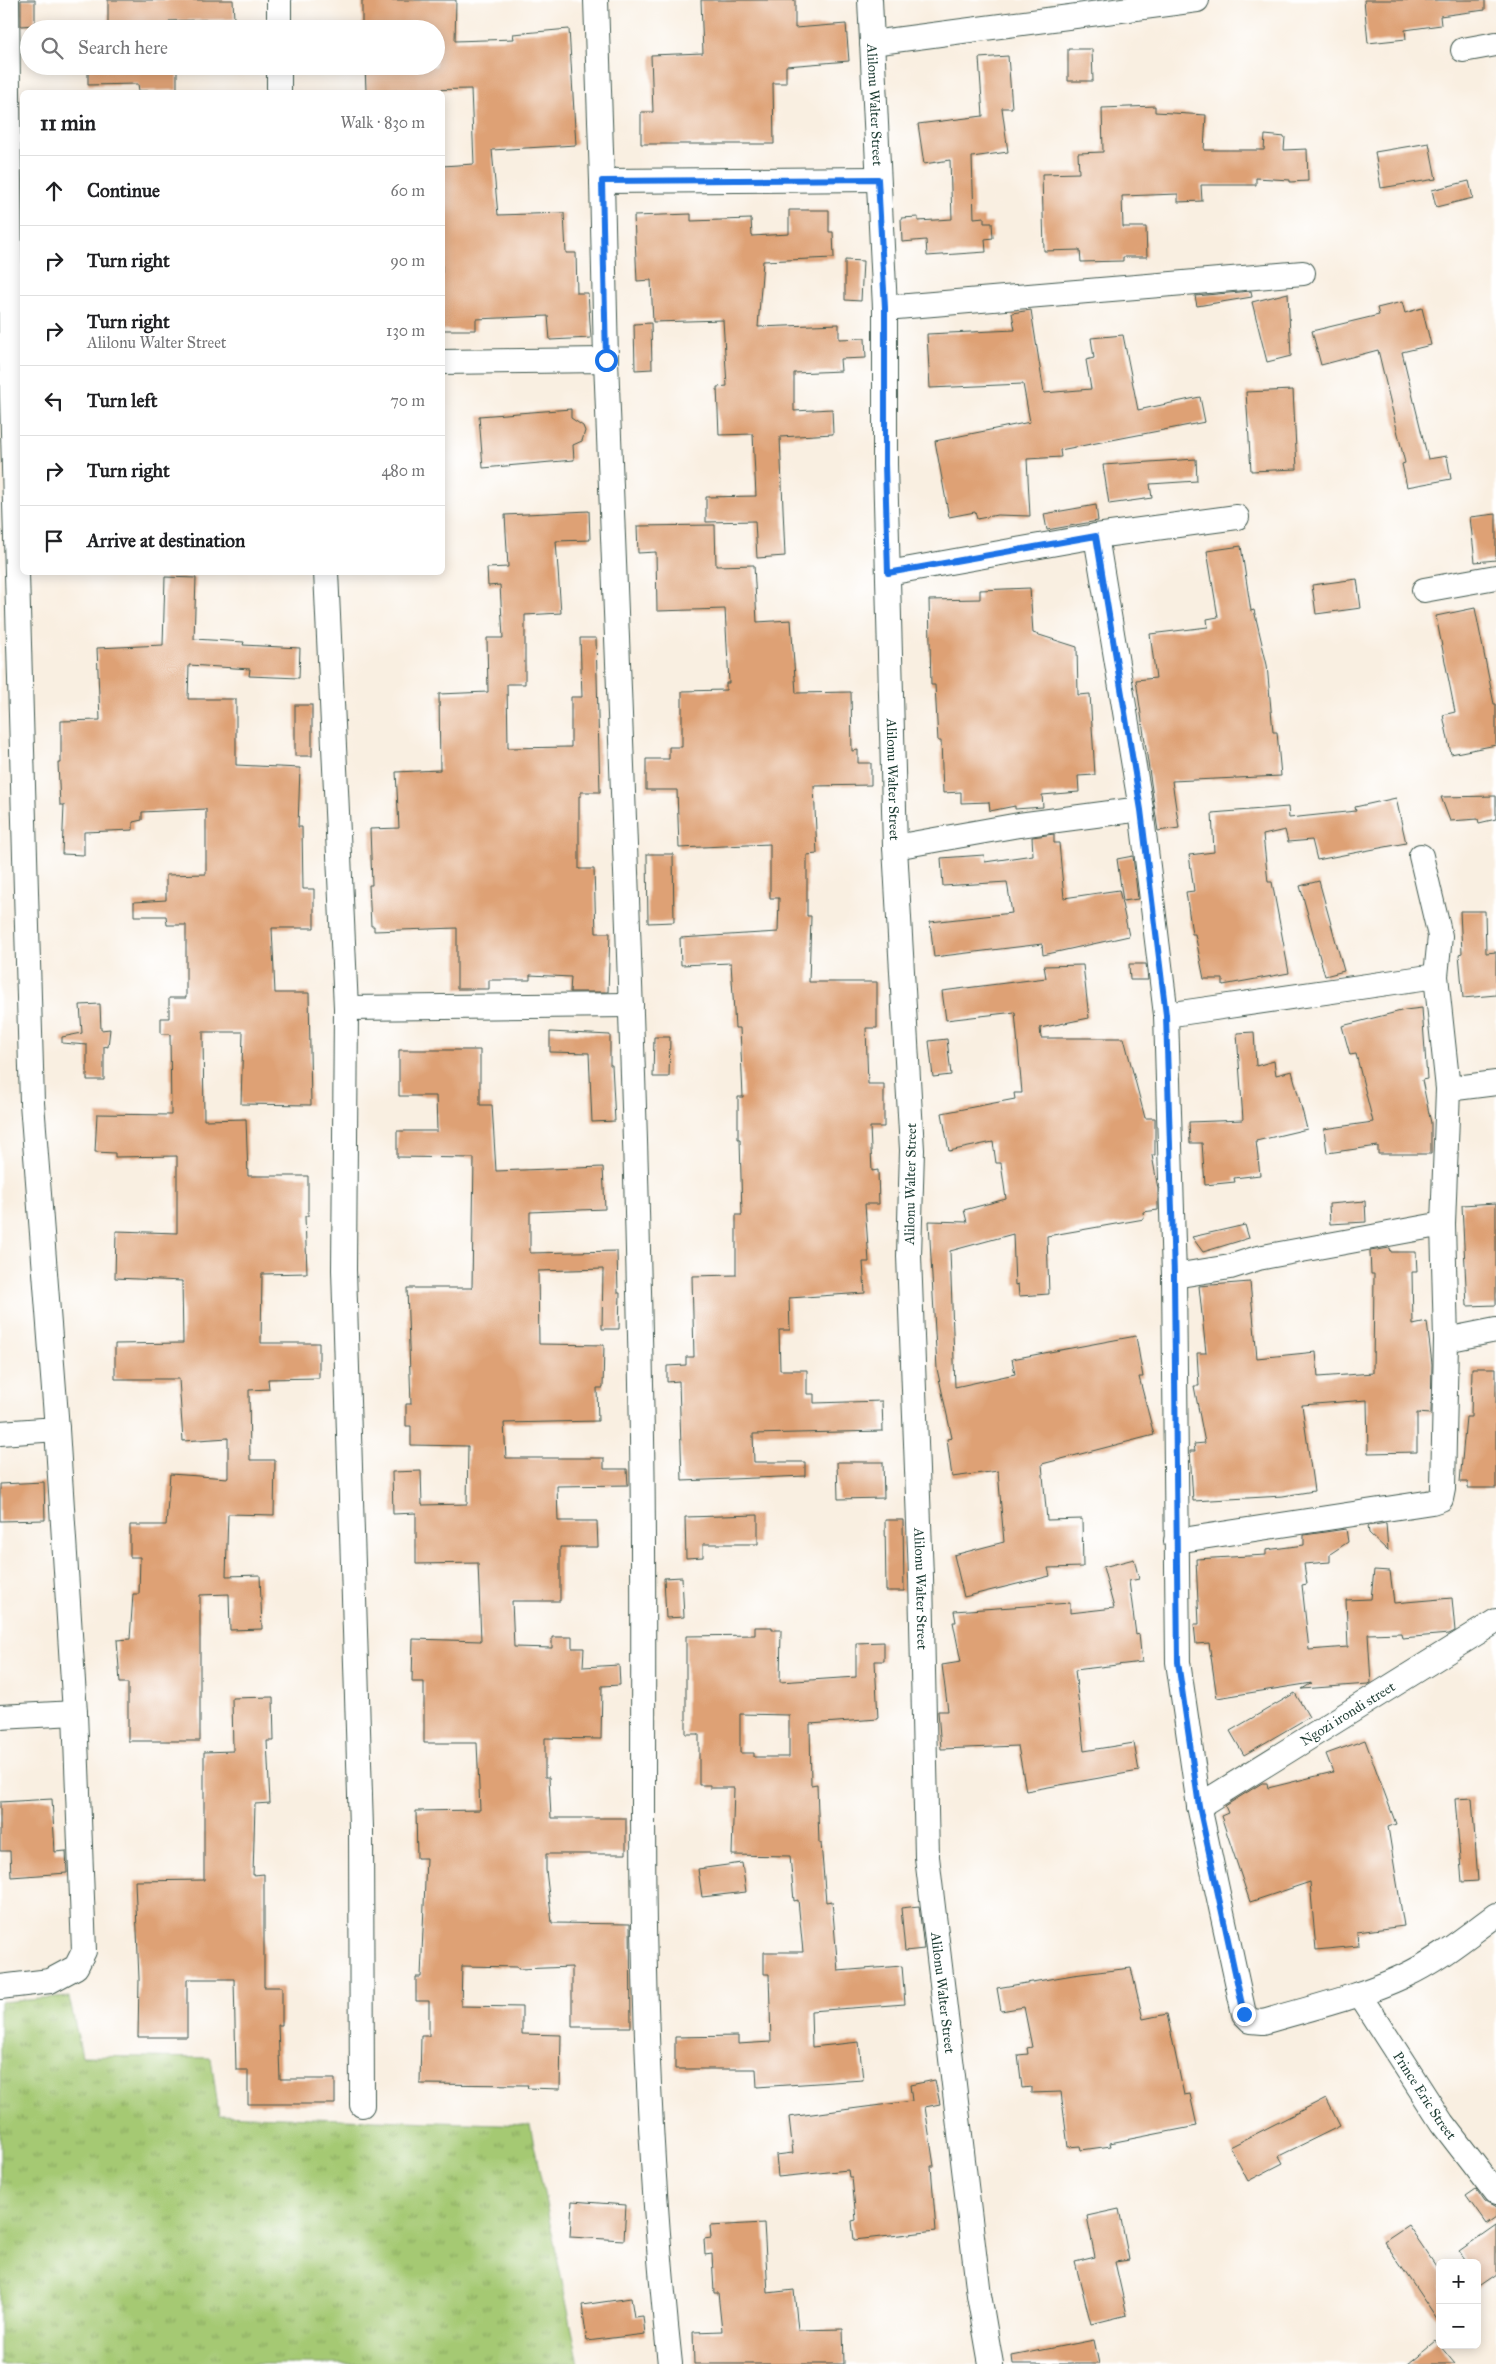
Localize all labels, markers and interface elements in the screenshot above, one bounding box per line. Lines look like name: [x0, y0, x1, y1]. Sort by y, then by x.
search box: [20, 20, 445, 75]
icon: search: [38, 34, 66, 62]
text: Search here: [78, 36, 168, 59]
street label: Alilonu Walter Street: [863, 42, 886, 166]
text: 11 min: [40, 110, 96, 136]
text: Walk · 830 m: [341, 113, 425, 132]
icon: ahead: [40, 177, 68, 205]
text: Continue: [87, 179, 160, 202]
text: 60 m: [391, 181, 425, 200]
icon: right: [40, 247, 68, 275]
text: Turn right: [87, 249, 170, 272]
text: 90 m: [390, 251, 425, 270]
text: Turn right: [87, 310, 170, 333]
icon: right: [40, 317, 68, 345]
text: 130 m: [386, 321, 425, 340]
text: Alilonu Walter Street: [87, 333, 226, 352]
route start: [595, 349, 618, 372]
icon: left: [40, 387, 68, 415]
text: Turn left: [87, 389, 157, 412]
text: 70 m: [390, 391, 425, 410]
icon: right: [40, 457, 68, 485]
text: Turn right: [87, 459, 170, 482]
text: 480 m: [381, 461, 425, 480]
icon: arrive: [40, 527, 68, 555]
text: Arrive at destination: [87, 529, 245, 552]
street label: Alilonu Walter Street: [883, 717, 903, 841]
street label: Alilonu Walter Street: [901, 1123, 920, 1246]
street label: Alilonu Walter Street: [910, 1526, 931, 1650]
street label: Ngozi irondi street: [1297, 1678, 1398, 1750]
street label: Alilonu Walter Street: [927, 1930, 958, 2055]
route end: [1233, 2003, 1256, 2026]
street label: Prince Eric Street: [1389, 2048, 1460, 2143]
map controls: [1436, 2259, 1481, 2349]
button: +: [1436, 2259, 1481, 2304]
button: −: [1436, 2304, 1481, 2349]

